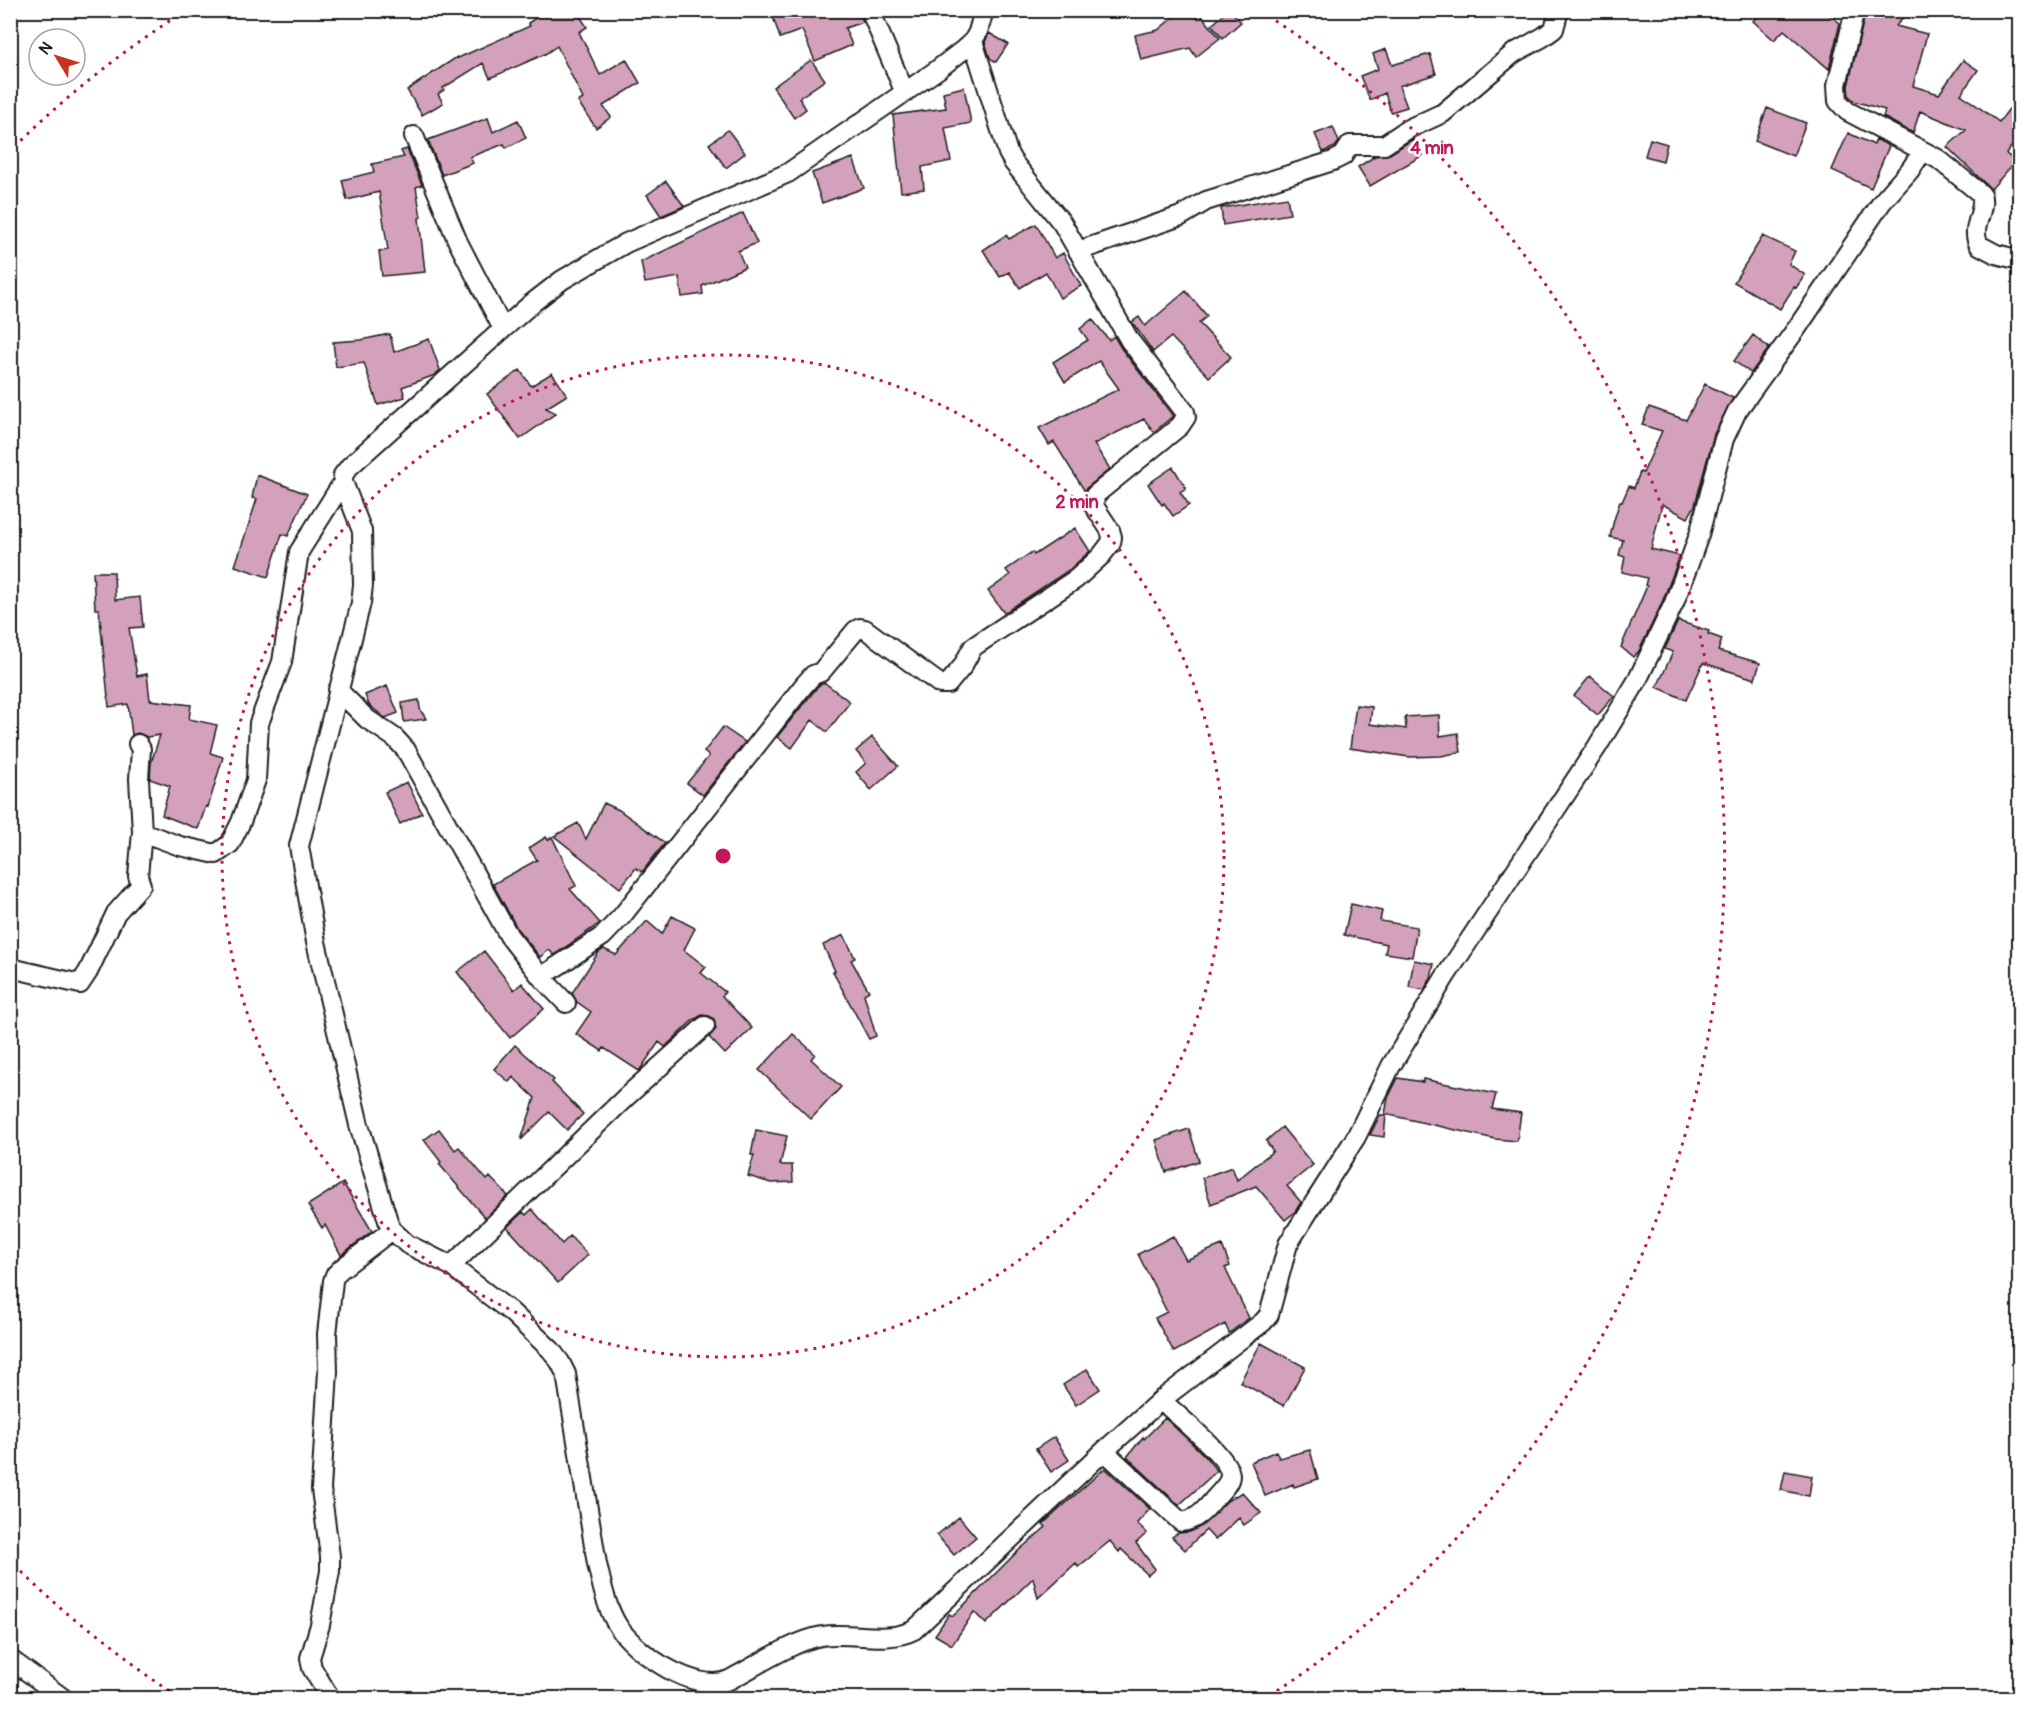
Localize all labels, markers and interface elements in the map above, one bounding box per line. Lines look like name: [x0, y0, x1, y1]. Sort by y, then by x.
north arrow: [27, 27, 87, 87]
text: N: [35, 38, 57, 59]
text: 4 min: [1410, 137, 1454, 160]
text: 2 min: [1055, 491, 1099, 514]
centre of rings: [713, 846, 733, 866]

